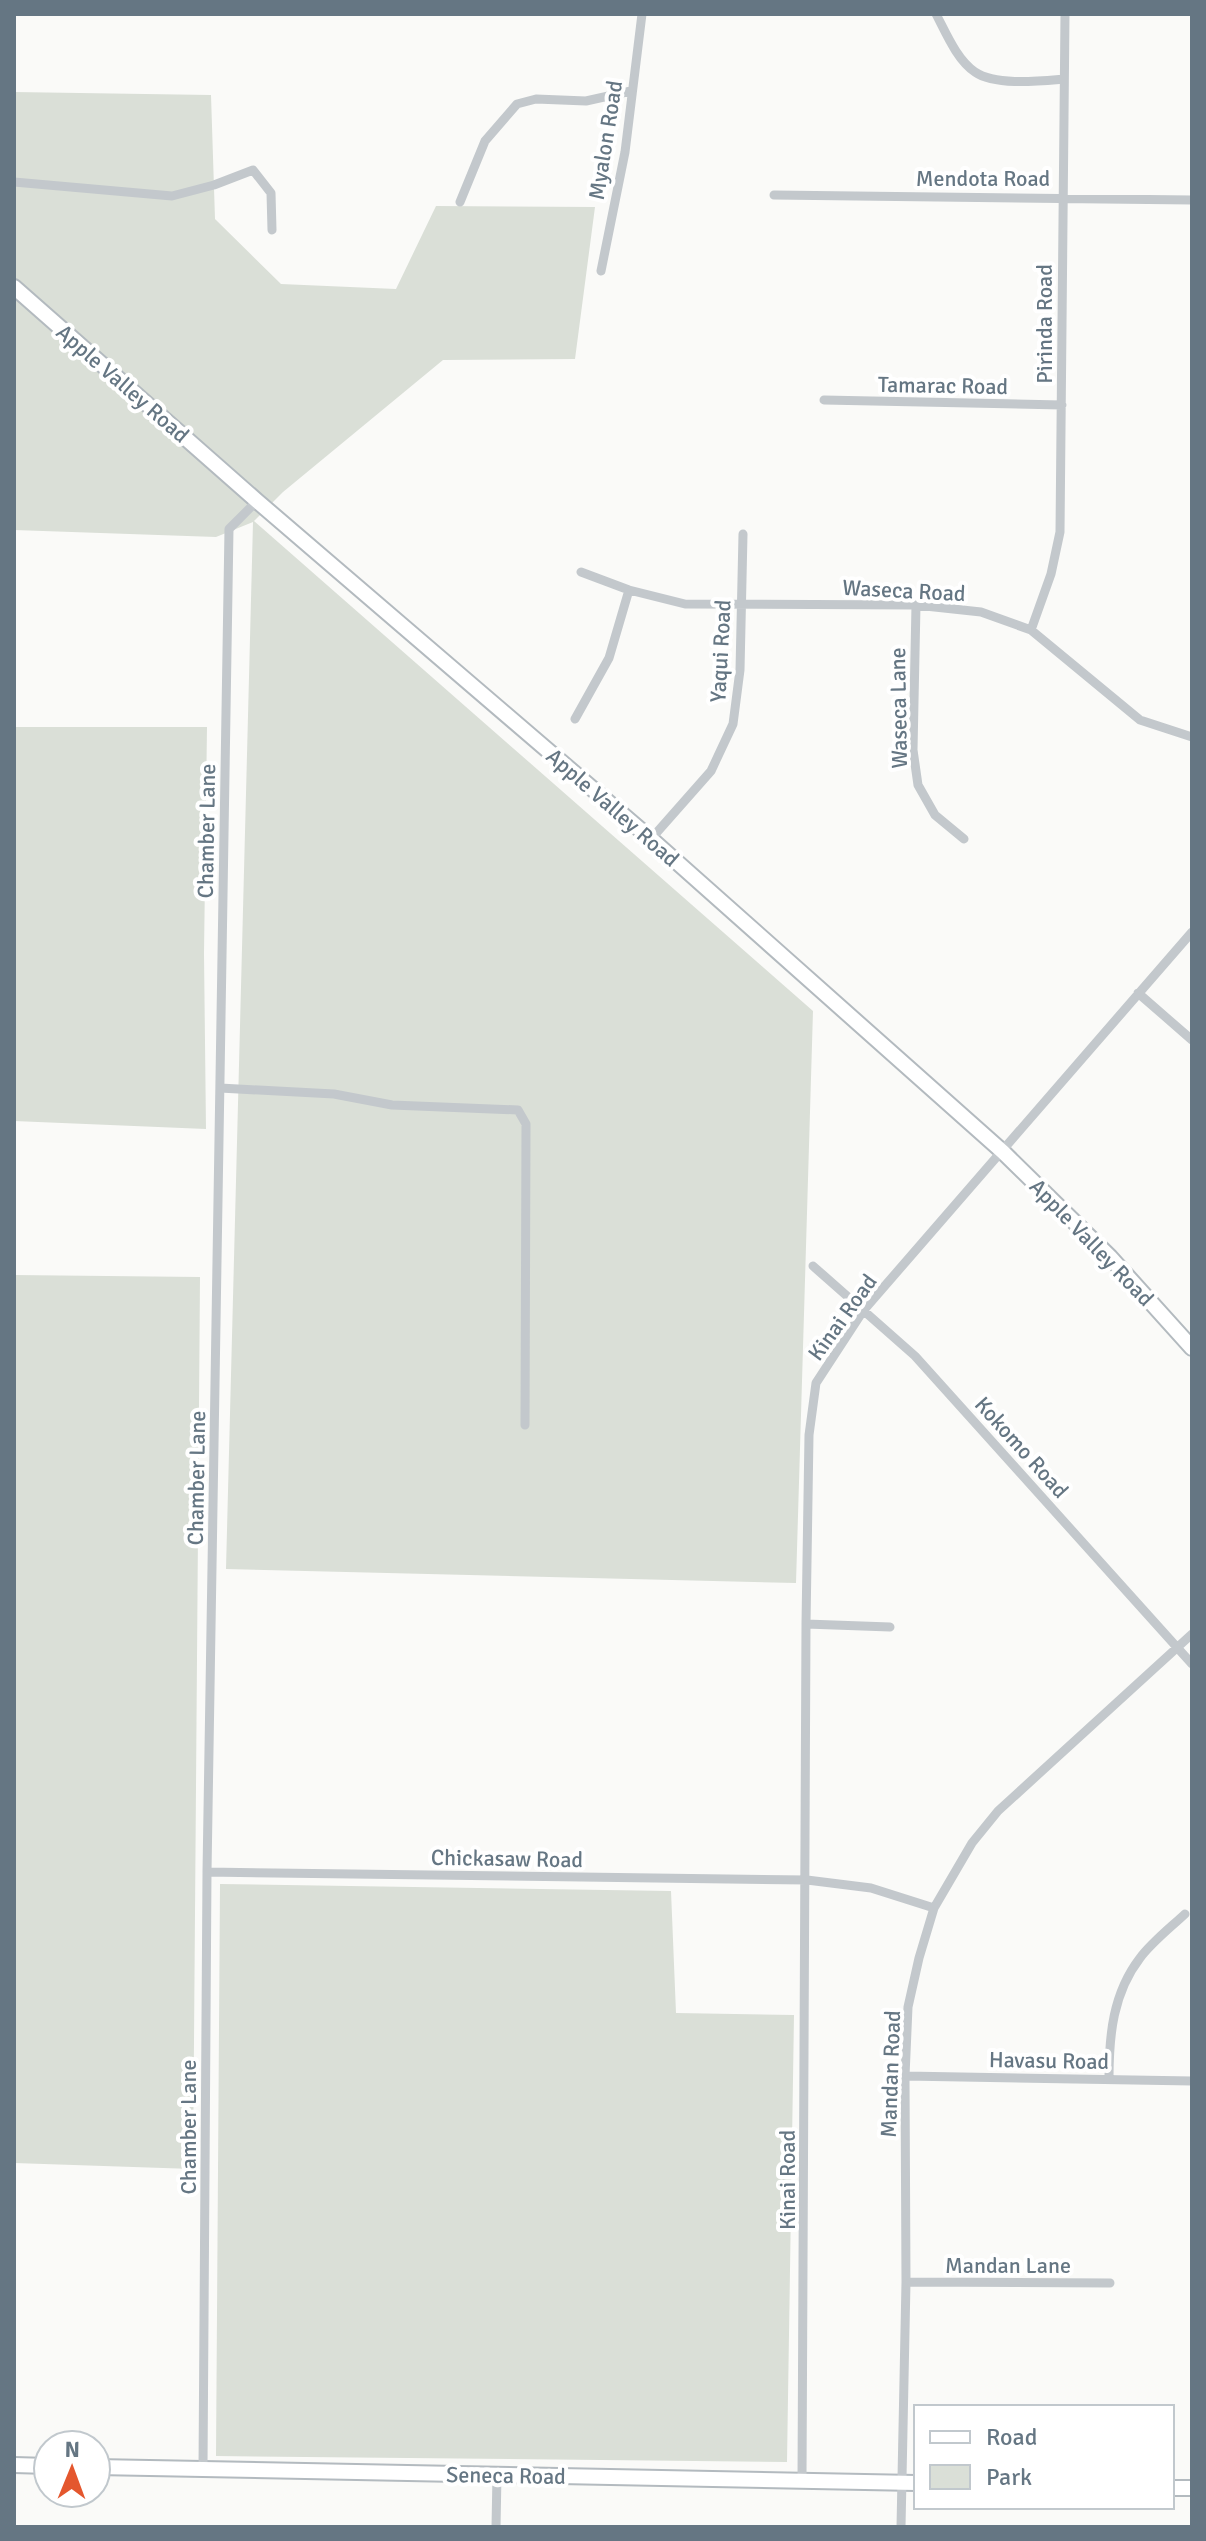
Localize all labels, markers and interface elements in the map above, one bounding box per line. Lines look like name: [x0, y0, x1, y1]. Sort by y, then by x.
street label: Myalon Road: [583, 78, 628, 202]
street label: Mendota Road: [916, 165, 1050, 192]
street label: Pirinda Road: [1031, 264, 1058, 384]
street label: Apple Valley Road: [51, 318, 195, 448]
street label: Tamarac Road: [878, 371, 1008, 400]
street label: Waseca Road: [842, 574, 966, 607]
street label: Yaqui Road: [704, 599, 737, 703]
street label: Waseca Lane: [884, 647, 913, 769]
street label: Apple Valley Road: [541, 742, 685, 872]
street label: Chamber Lane: [192, 763, 221, 899]
street label: Apple Valley Road: [1024, 1173, 1159, 1312]
street label: Kinai Road: [802, 1269, 883, 1366]
street label: Kokomo Road: [969, 1391, 1074, 1504]
street label: Chamber Lane: [182, 1410, 211, 1546]
street label: Chickasaw Road: [431, 1844, 583, 1873]
street label: Mandan Road: [875, 2010, 906, 2138]
street label: Havasu Road: [989, 2046, 1109, 2075]
street label: Chamber Lane: [175, 2060, 202, 2194]
street label: Kinai Road: [774, 2130, 801, 2230]
street label: Mandan Lane: [945, 2252, 1071, 2279]
legend: [914, 2405, 1174, 2509]
text: Road: [986, 2422, 1037, 2452]
north arrow: [32, 2429, 112, 2509]
text: N: [64, 2436, 80, 2463]
street label: Seneca Road: [446, 2461, 566, 2490]
text: Park: [986, 2462, 1032, 2492]

